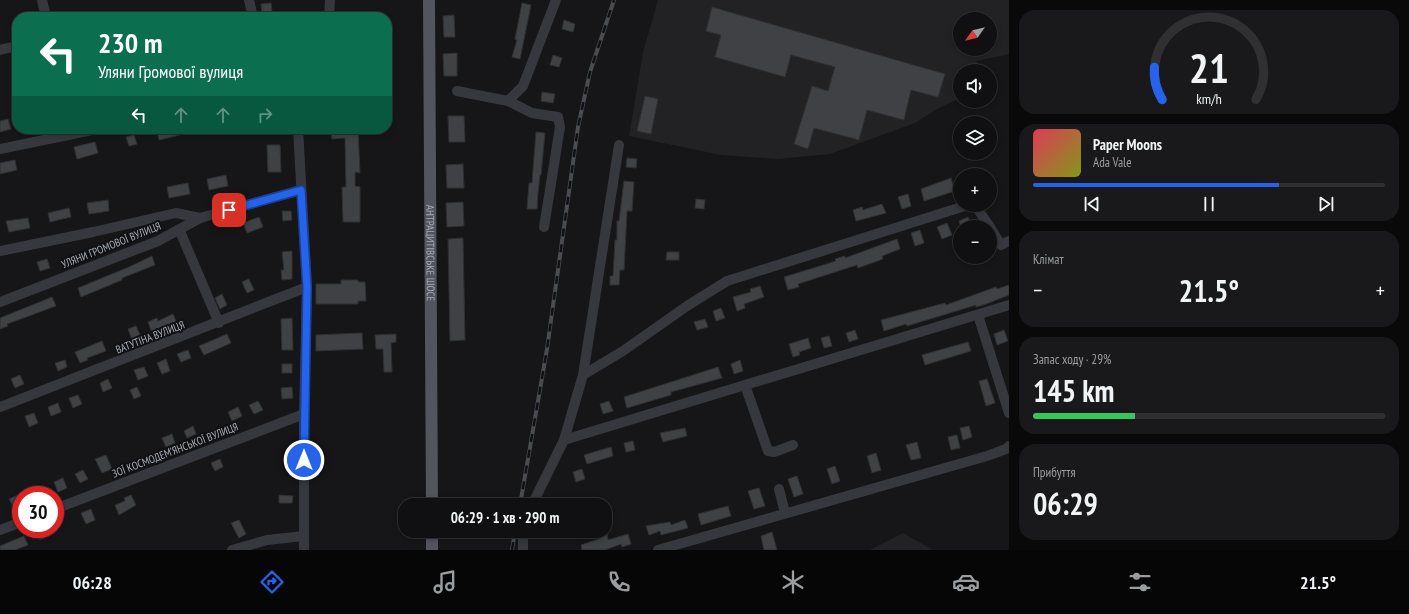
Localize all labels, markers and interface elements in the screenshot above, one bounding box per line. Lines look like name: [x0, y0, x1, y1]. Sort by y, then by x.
north arrow: [953, 12, 997, 56]
map controls: [953, 12, 997, 264]
text: 230 m: [98, 24, 162, 61]
icon: left: [32, 28, 84, 80]
text: 21: [1189, 41, 1229, 94]
text: Уляни Громової вулиця: [98, 60, 243, 83]
button: sound: [953, 64, 997, 108]
text: km/h: [1196, 89, 1222, 108]
icon: left: [128, 104, 150, 126]
icon: ahead: [170, 104, 192, 126]
icon: ahead: [212, 104, 234, 126]
icon: right: [254, 104, 276, 126]
button: layers: [953, 116, 997, 160]
text: Paper Moons: [1093, 135, 1162, 154]
text: Ada Vale: [1093, 154, 1132, 171]
button: +: [953, 168, 997, 212]
pin: [212, 193, 246, 227]
icon: previous: [1081, 193, 1103, 215]
icon: pause: [1198, 193, 1220, 215]
icon: next: [1315, 193, 1337, 215]
icon: arrive: [218, 199, 240, 221]
street label: АНТРАЦИТІВСЬКЕ ШОСЕ: [423, 205, 438, 302]
street label: УЛЯНИ ГРОМОВОЇ ВУЛИЦЯ: [59, 219, 163, 271]
button: −: [953, 220, 997, 264]
text: Клімат: [1033, 251, 1064, 268]
text: 21.5°: [1179, 271, 1239, 310]
text: −: [1033, 276, 1042, 304]
text: +: [1376, 276, 1385, 304]
street label: ВАТУТІНА ВУЛИЦЯ: [114, 317, 186, 357]
text: Запас ходу · 29%: [1033, 351, 1111, 368]
text: 145 km: [1033, 371, 1114, 410]
street label: ЗОЇ КОСМОДЕМ’ЯНСЬКОЇ ВУЛИЦЯ: [110, 419, 240, 481]
position arrow: [283, 439, 325, 481]
text: Прибуття: [1033, 464, 1076, 481]
text: 06:29: [1033, 484, 1098, 523]
speed limit sign: 30: [12, 486, 64, 538]
text: 06:29 · 1 хв · 290 m: [451, 508, 559, 527]
icon: directions: [258, 568, 286, 596]
icon: music: [431, 568, 459, 596]
icon: phone: [605, 568, 633, 596]
icon: climate: [779, 568, 807, 596]
icon: car: [952, 568, 980, 596]
icon: filters: [1126, 568, 1154, 596]
text: 06:28: [73, 571, 112, 594]
text: 21.5°: [1300, 571, 1336, 594]

